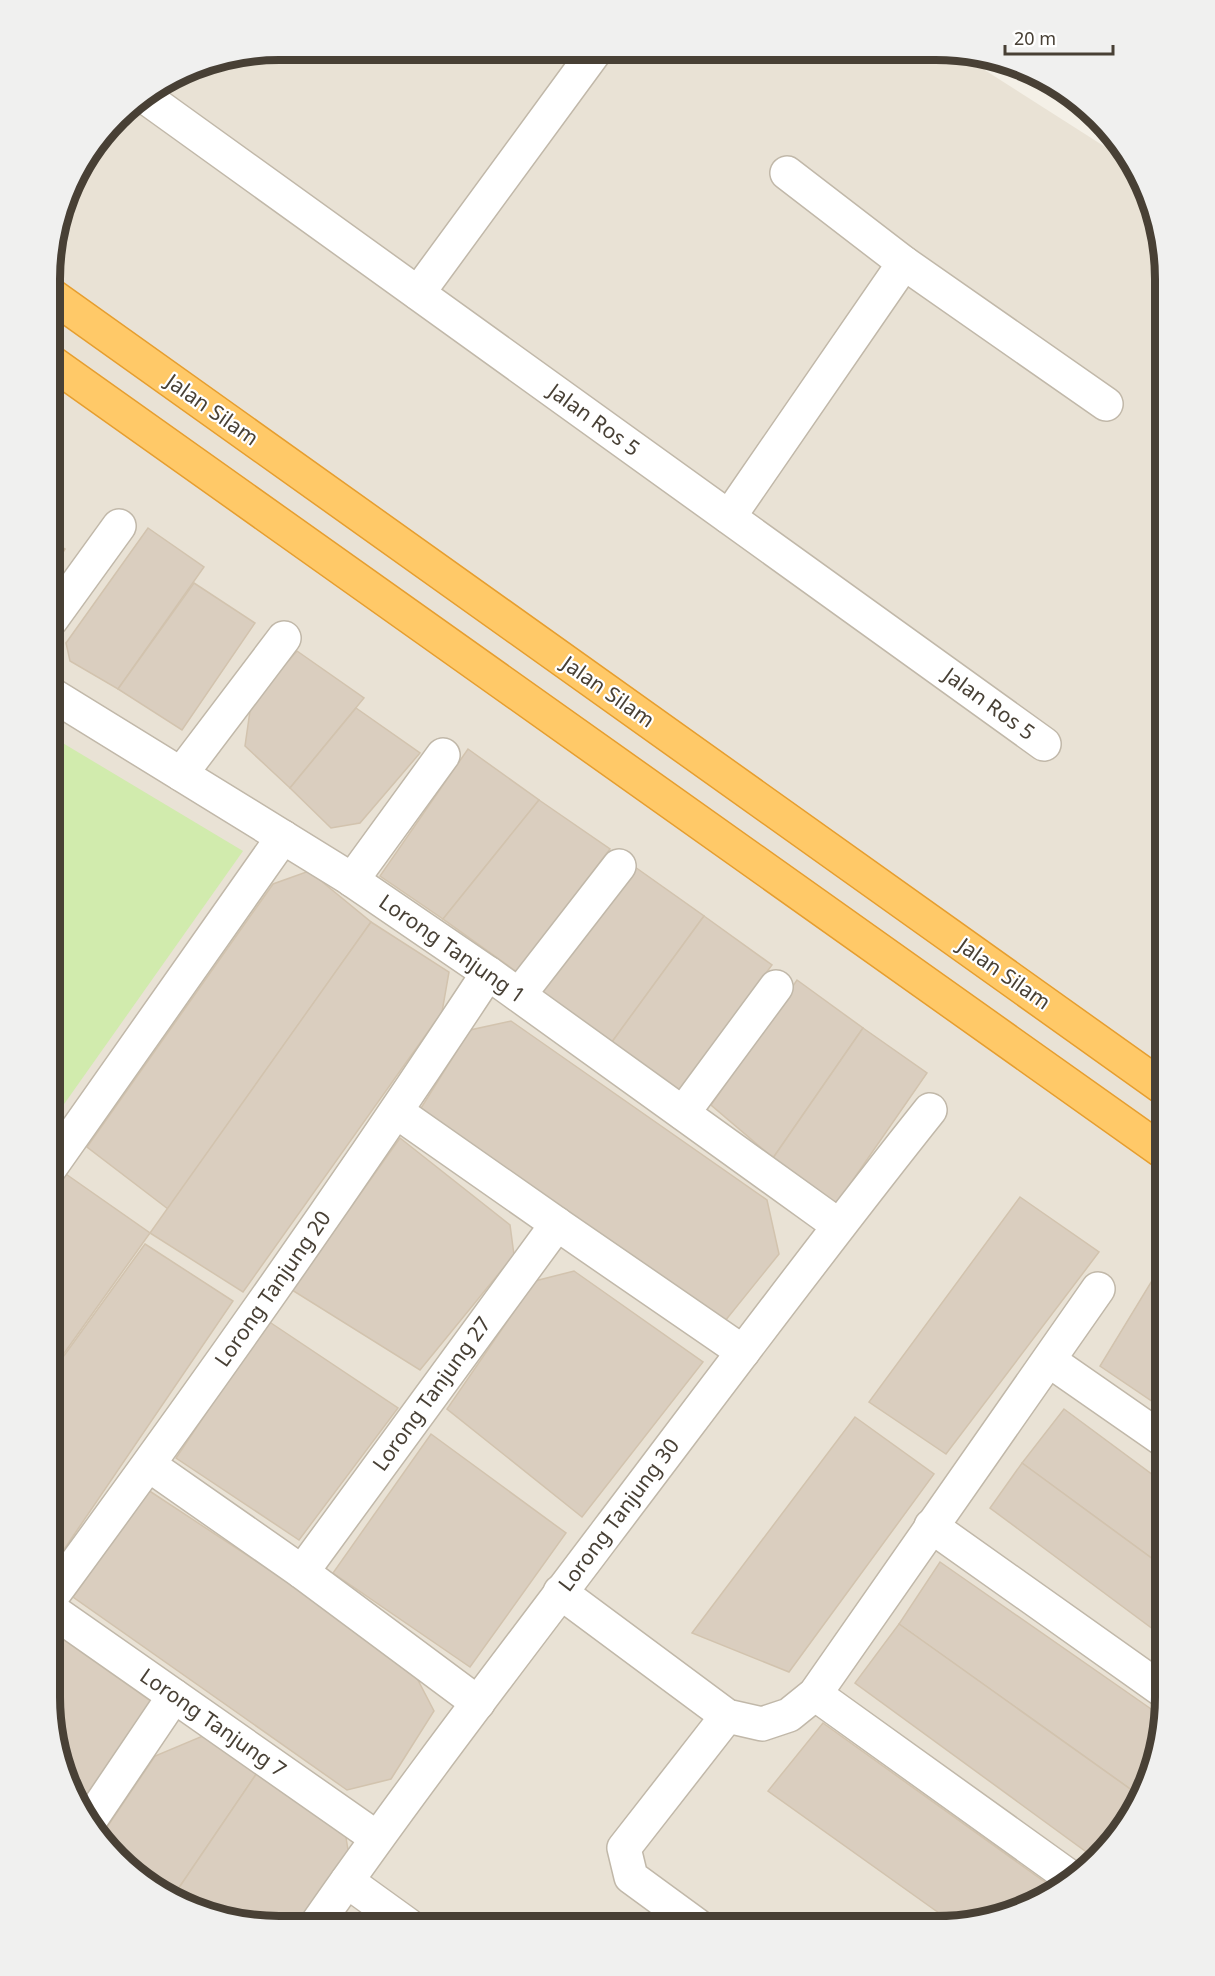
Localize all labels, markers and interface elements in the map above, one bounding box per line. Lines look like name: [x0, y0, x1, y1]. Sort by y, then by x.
scale bar: [1005, 18, 1113, 56]
text: 20 m: [1014, 26, 1056, 50]
street label: Jalan Silam: [159, 366, 264, 451]
street label: Jalan Ros 5: [542, 375, 646, 462]
street label: Jalan Silam: [555, 648, 660, 733]
street label: Jalan Ros 5: [937, 659, 1041, 746]
street label: Lorong Tanjung 1: [374, 887, 531, 1009]
street label: Jalan Silam: [951, 930, 1056, 1015]
street label: Lorong Tanjung 20: [208, 1205, 337, 1372]
street label: Lorong Tanjung 27: [366, 1311, 497, 1476]
street label: Lorong Tanjung 30: [551, 1432, 685, 1597]
street label: Lorong Tanjung 7: [135, 1661, 292, 1783]

